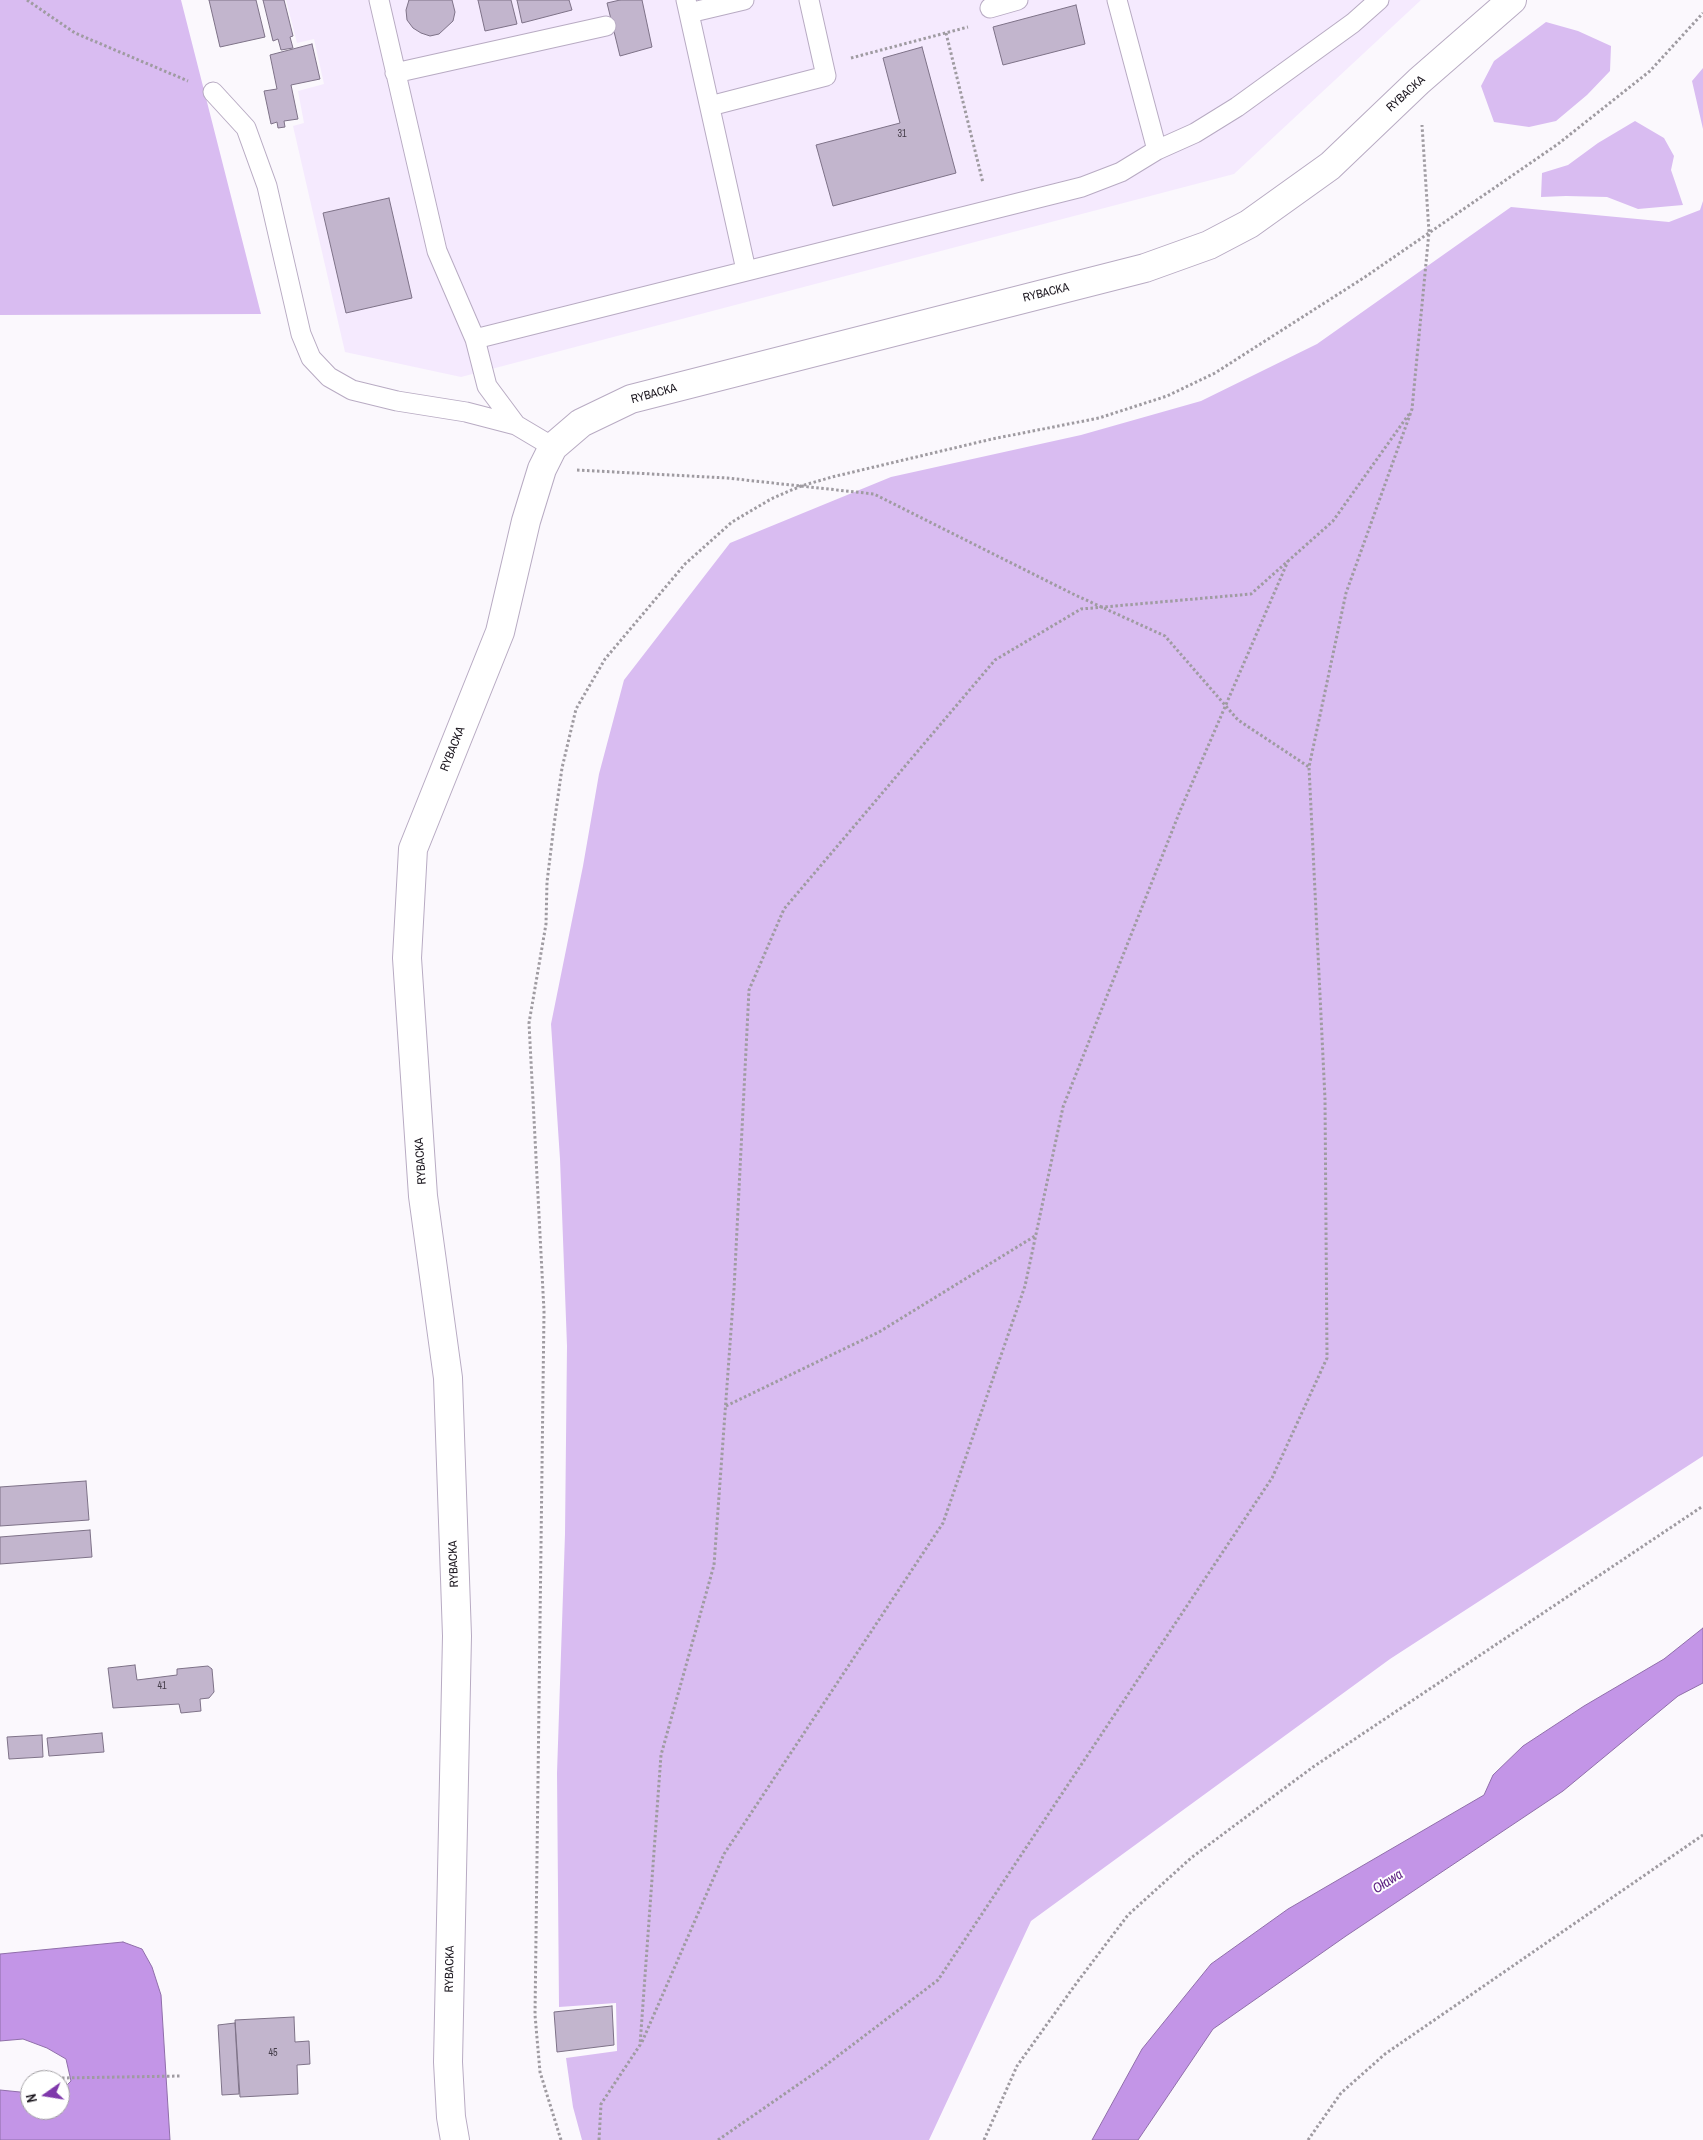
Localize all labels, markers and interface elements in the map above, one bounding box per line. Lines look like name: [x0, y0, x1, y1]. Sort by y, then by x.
street label: RYBACKA: [1384, 73, 1428, 115]
house number: 31: [897, 128, 907, 140]
street label: RYBACKA: [1022, 280, 1070, 306]
street label: RYBACKA: [630, 381, 678, 407]
street label: RYBACKA: [438, 725, 468, 773]
street label: RYBACKA: [412, 1137, 430, 1185]
street label: RYBACKA: [446, 1540, 462, 1588]
house number: 41: [157, 1680, 167, 1692]
water label: Oława: [1370, 1866, 1406, 1898]
street label: RYBACKA: [442, 1945, 458, 1993]
house number: 45: [268, 2047, 278, 2059]
north arrow: [20, 2070, 70, 2120]
text: N: [22, 2092, 41, 2104]

